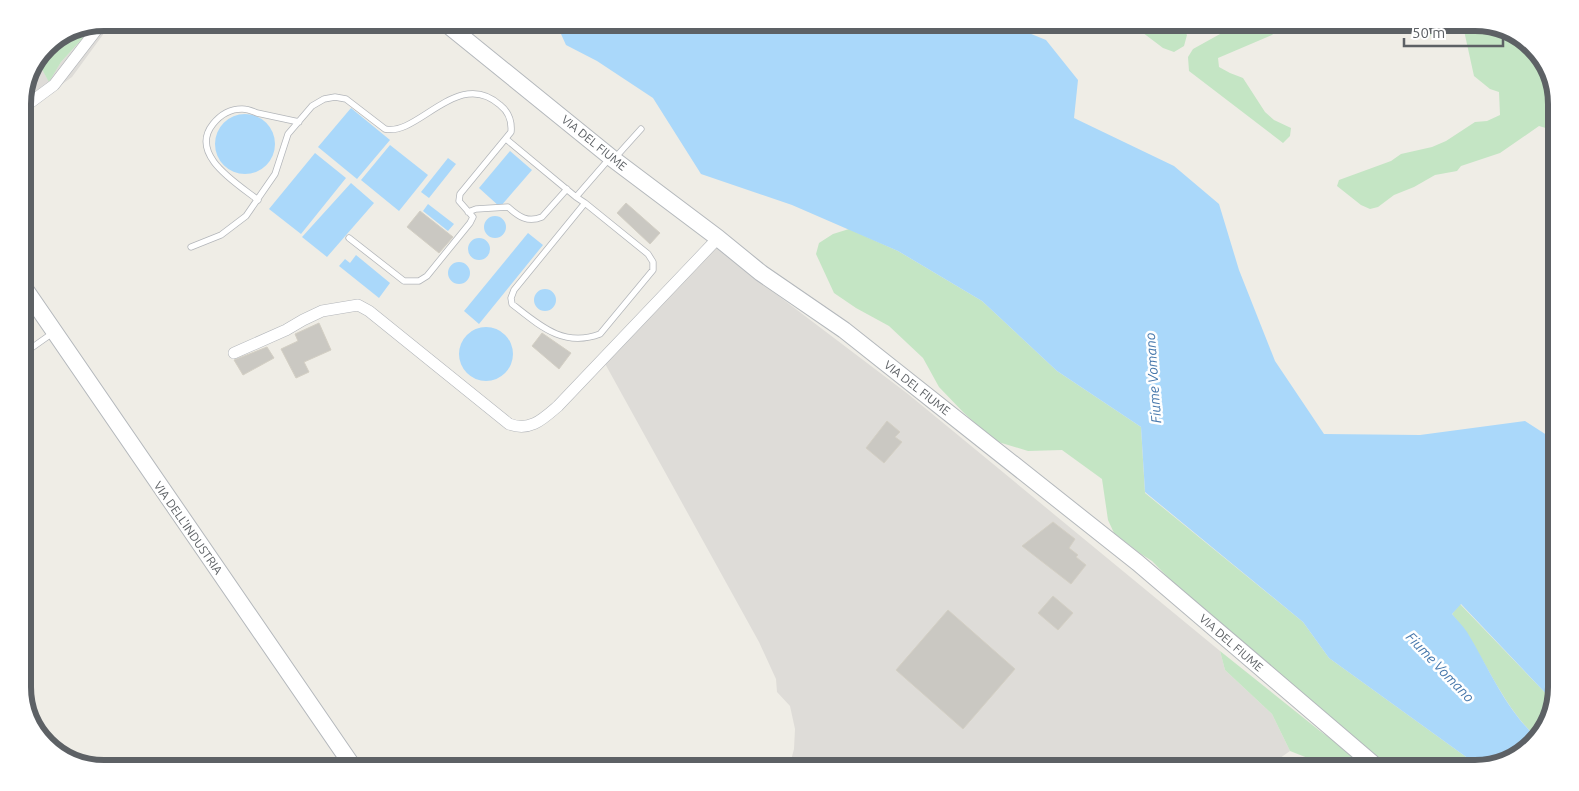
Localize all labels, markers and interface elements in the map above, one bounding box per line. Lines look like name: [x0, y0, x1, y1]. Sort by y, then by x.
scale bar: [1404, 15, 1503, 47]
text: 50 m: [1412, 24, 1445, 41]
street label: VIA DEL FIUME: [559, 112, 630, 173]
water label: Fiume Vomano: [1142, 332, 1164, 424]
street label: VIA DEL FIUME: [882, 358, 953, 418]
street label: VIA DELL'INDUSTRIA: [152, 479, 225, 577]
street label: VIA DEL FIUME: [1197, 611, 1266, 674]
water label: Fiume Vomano: [1403, 629, 1478, 705]

